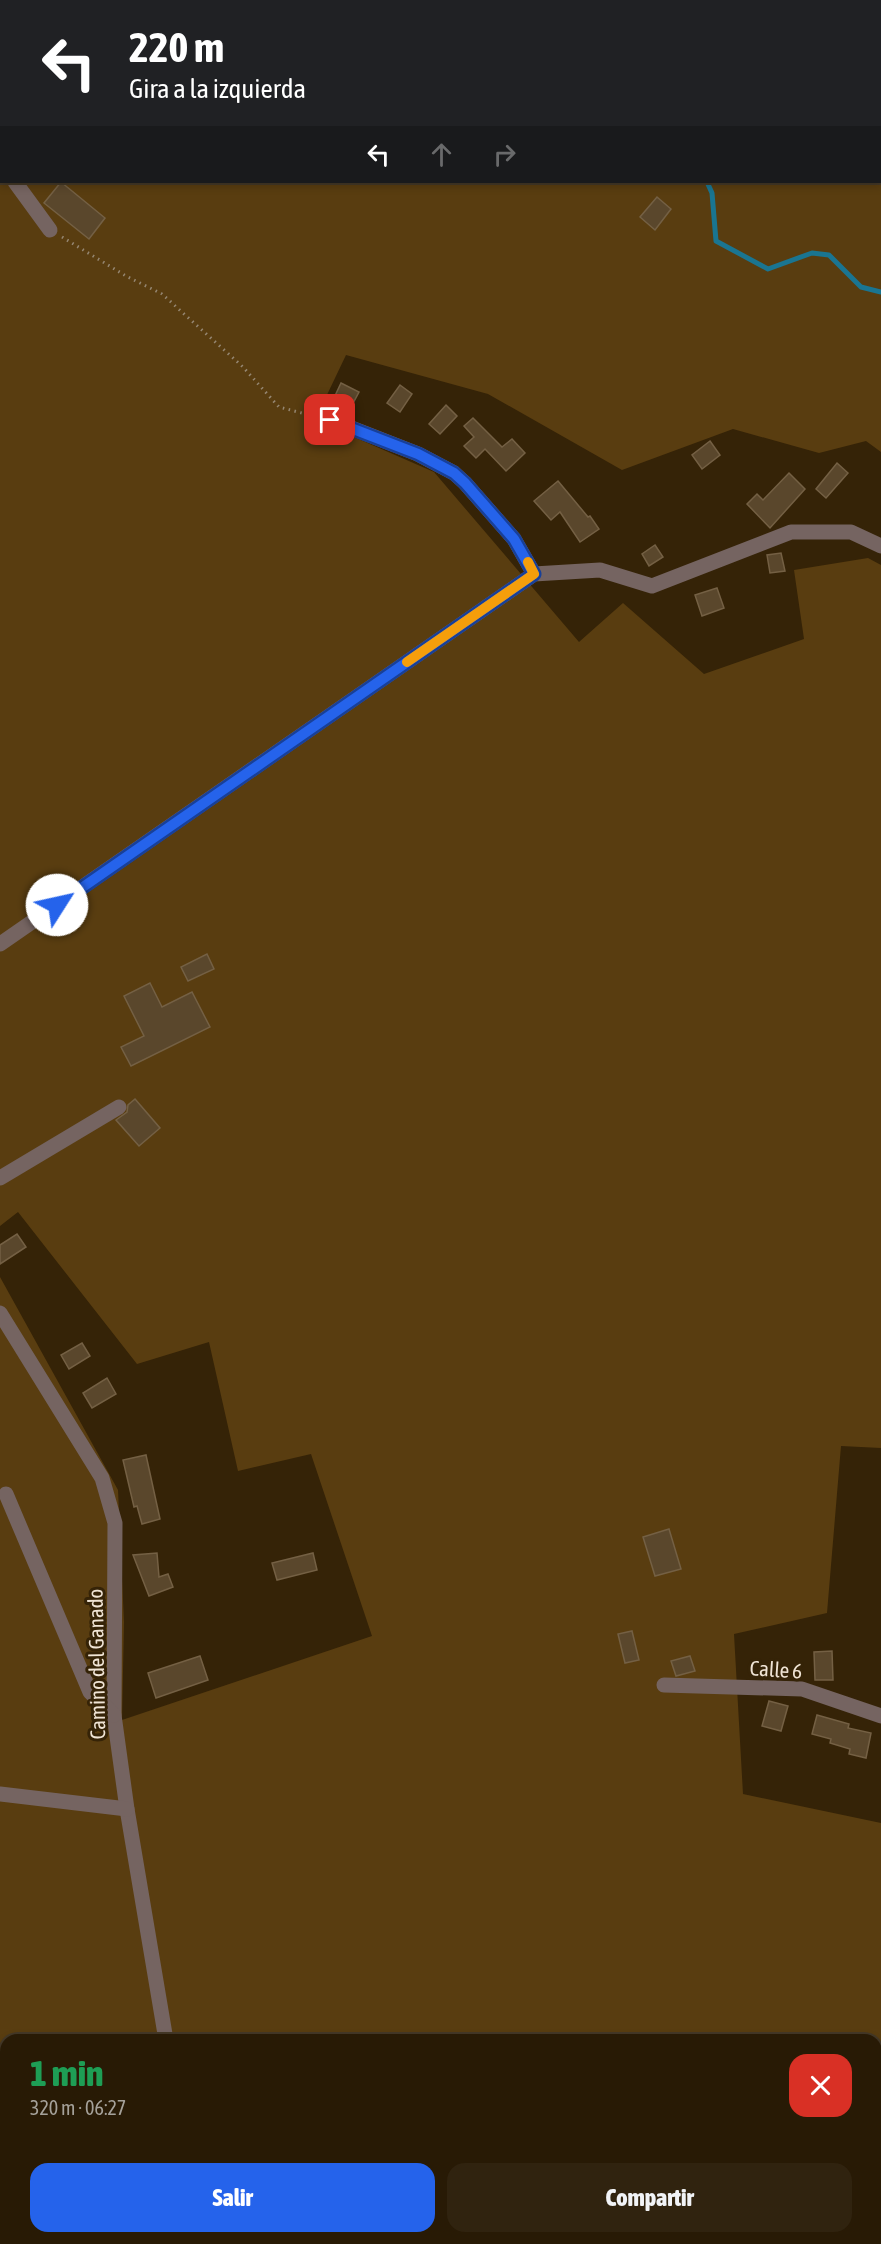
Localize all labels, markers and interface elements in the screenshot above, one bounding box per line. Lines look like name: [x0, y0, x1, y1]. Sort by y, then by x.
text: 220 m: [129, 23, 224, 71]
icon: left: [30, 24, 108, 102]
text: Gira a la izquierda: [129, 73, 306, 104]
icon: left: [362, 138, 395, 171]
icon: ahead: [425, 138, 458, 171]
icon: right: [488, 138, 521, 171]
pin: [304, 394, 355, 445]
icon: arrive: [313, 403, 346, 436]
position arrow: [25, 873, 89, 937]
street label: Camino del Ganado: [83, 1588, 109, 1740]
street label: Calle 6: [749, 1655, 803, 1683]
text: 1 min: [30, 2052, 104, 2094]
button: close: [789, 2054, 852, 2117]
text: 320 m · 06:27: [30, 2096, 126, 2119]
button: Salir: [30, 2163, 435, 2232]
button: Compartir: [447, 2163, 852, 2232]

